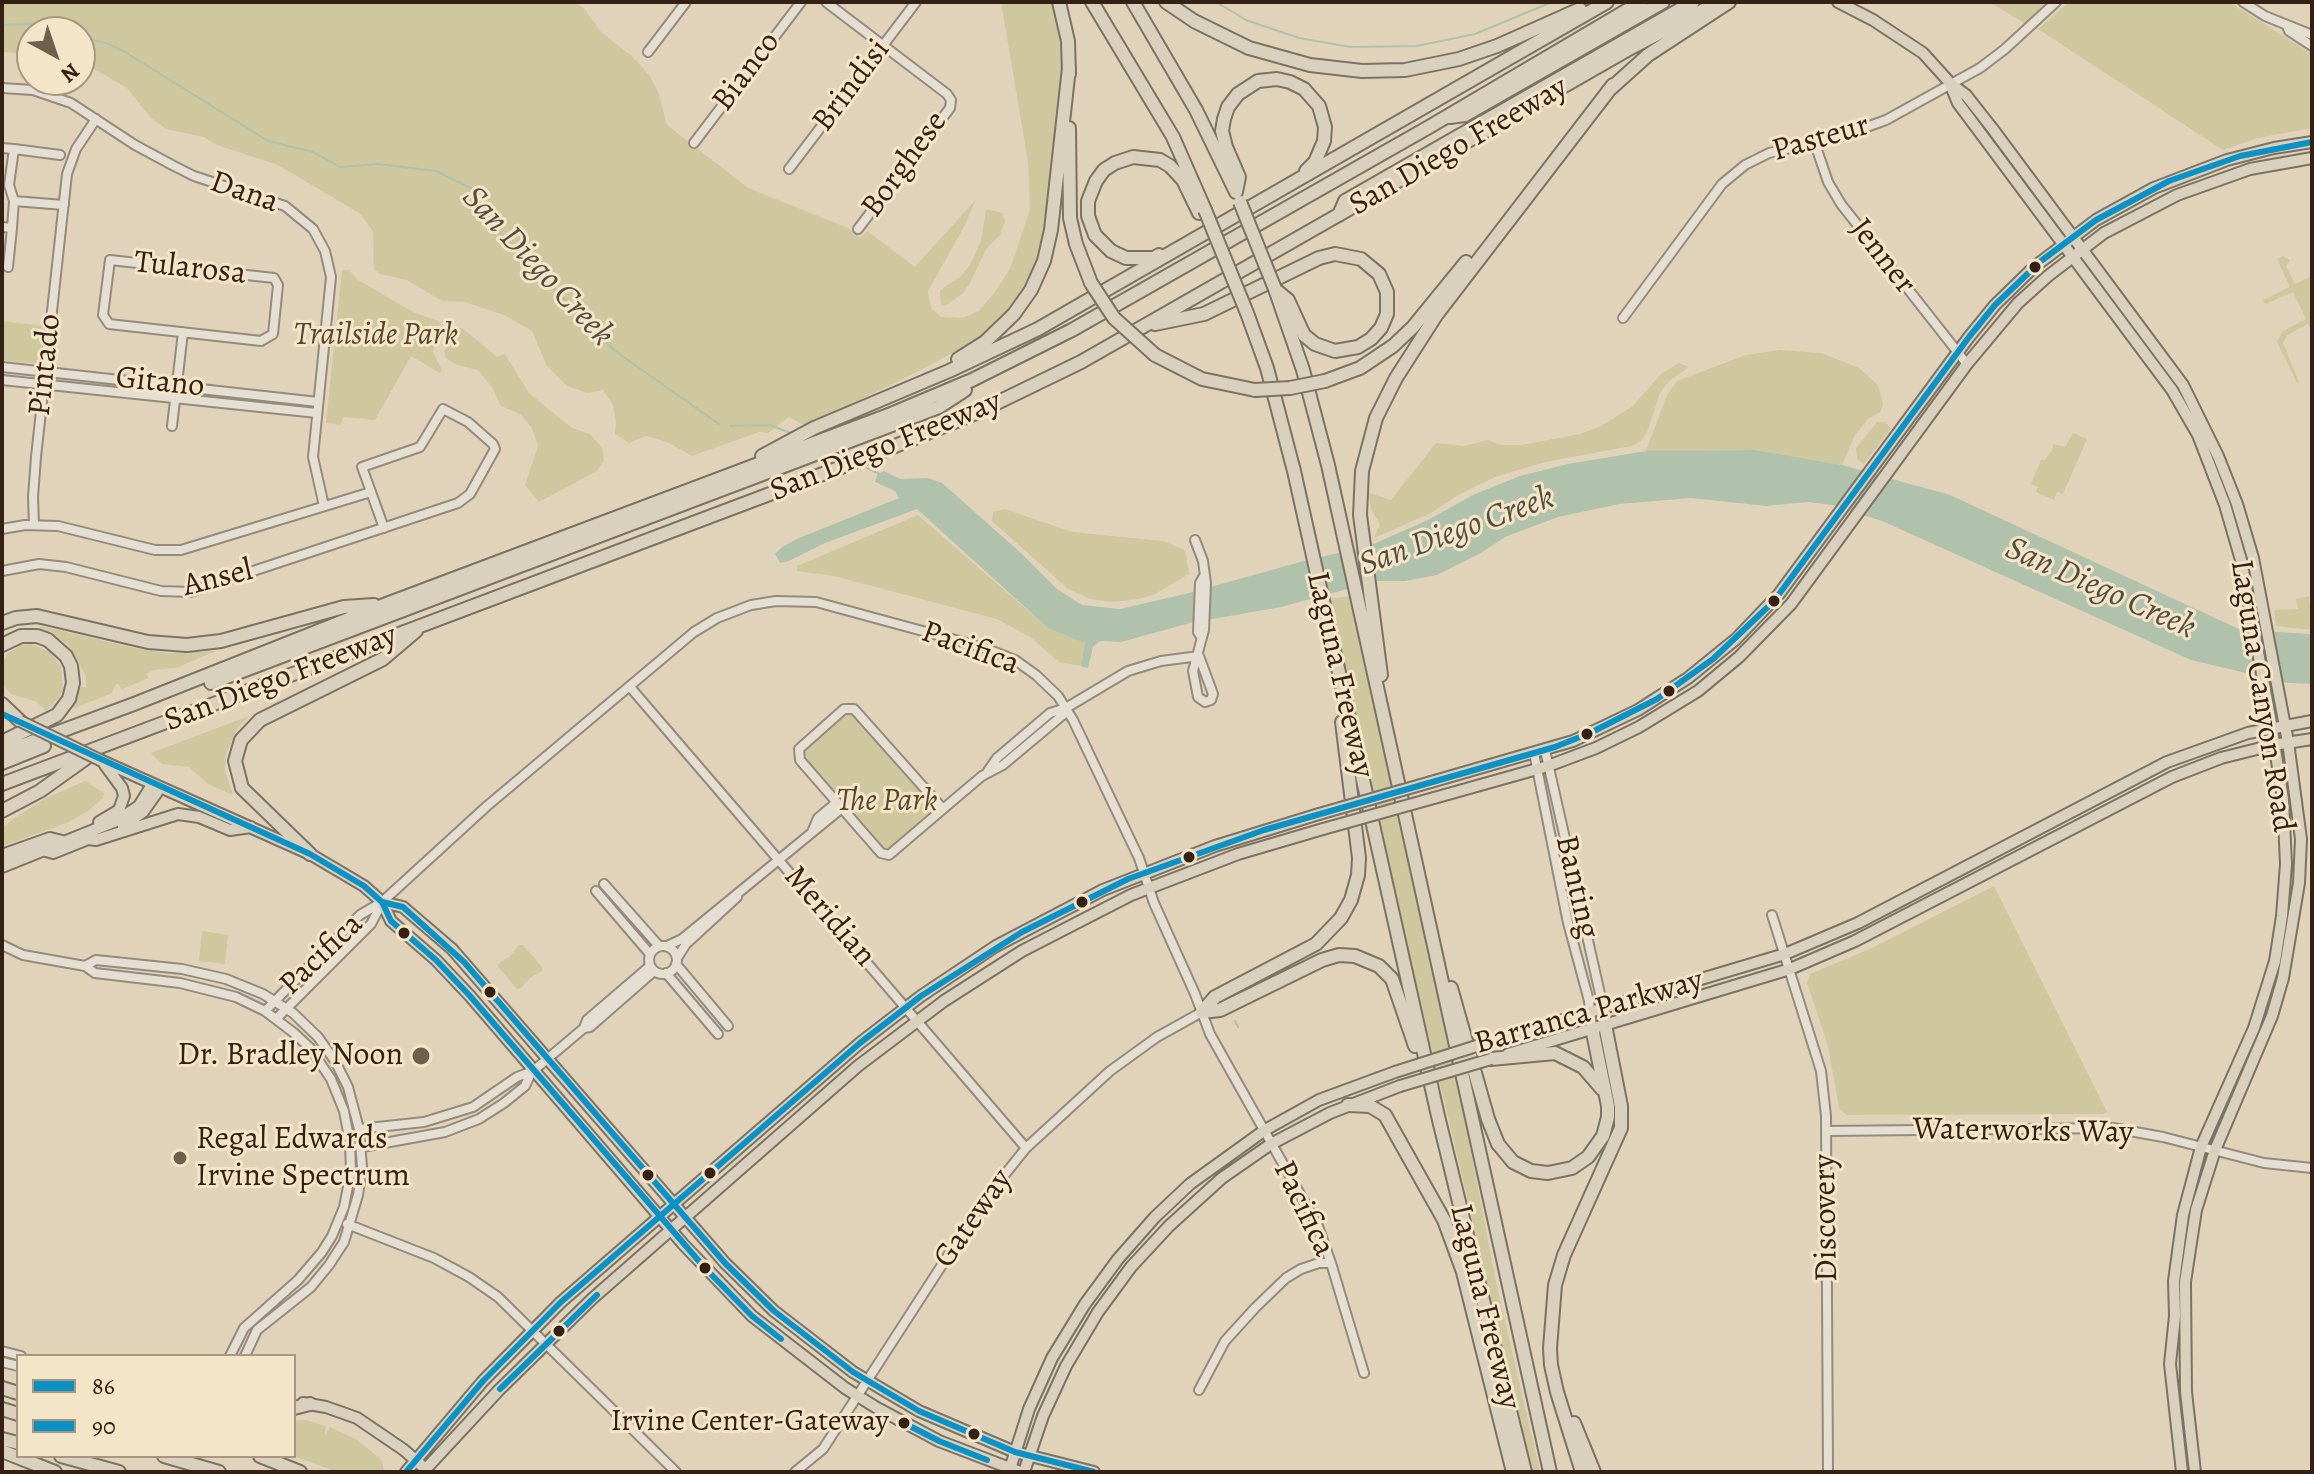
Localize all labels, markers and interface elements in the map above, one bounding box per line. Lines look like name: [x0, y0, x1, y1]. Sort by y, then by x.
north arrow: [16, 16, 96, 96]
street label: Bianco: [705, 25, 789, 119]
street label: Brindisi: [805, 32, 899, 140]
text: N: [54, 56, 86, 89]
street label: San Diego Freeway: [1343, 69, 1575, 225]
street label: Borghese: [854, 105, 956, 225]
street label: Pasteur: [1768, 107, 1874, 171]
street label: Dana: [205, 163, 283, 223]
water label: San Diego Creek: [453, 178, 621, 356]
street label: Jenner: [1841, 212, 1923, 302]
street label: Tularosa: [132, 244, 248, 294]
unlabelled marker: [2027, 259, 2043, 275]
street label: Pintado: [22, 312, 70, 418]
park label: Trailside Park: [294, 317, 458, 355]
street label: Gitano: [114, 359, 206, 407]
street label: San Diego Freeway: [765, 383, 1007, 511]
water label: San Diego Creek: [1354, 478, 1560, 586]
water label: San Diego Creek: [1999, 529, 2201, 649]
street label: Ansel: [179, 552, 257, 606]
street label: Laguna Canyon Road: [2221, 557, 2301, 835]
street label: Laguna Freeway: [1297, 568, 1381, 782]
unlabelled marker: [1766, 593, 1782, 609]
street label: Pacifica: [916, 614, 1024, 684]
street label: San Diego Freeway: [159, 617, 403, 741]
unlabelled marker: [1661, 683, 1677, 699]
unlabelled marker: [1579, 726, 1595, 742]
park label: The Park: [836, 783, 938, 821]
street label: Banting: [1546, 832, 1606, 942]
unlabelled marker: [1181, 849, 1197, 865]
street label: Meridian: [775, 859, 883, 975]
unlabelled marker: [1074, 894, 1090, 910]
street label: Pacifica: [272, 906, 372, 1004]
unlabelled marker: [396, 925, 412, 941]
street label: Barranca Parkway: [1470, 962, 1708, 1064]
unlabelled marker: [482, 984, 498, 1000]
place label: Dr. Bradley Noon: [177, 1037, 403, 1075]
marker: Dr. Bradley Noon: [410, 1045, 432, 1067]
street label: Waterworks Way: [1912, 1111, 2134, 1153]
place label: Regal Edwards Irvine Spectrum: [196, 1121, 410, 1196]
marker: Regal Edwards Irvine Spectrum: [171, 1149, 189, 1167]
street label: Discovery: [1807, 1154, 1847, 1282]
street label: Pacifica: [1264, 1155, 1342, 1263]
street label: Gateway: [926, 1162, 1022, 1276]
unlabelled marker: [702, 1165, 718, 1181]
unlabelled marker: [640, 1167, 656, 1183]
street label: Laguna Freeway: [1440, 1200, 1528, 1414]
unlabelled marker: [697, 1260, 713, 1276]
unlabelled marker: [551, 1323, 567, 1339]
legend: [16, 1354, 296, 1458]
text: 86: [92, 1370, 115, 1402]
place label: Irvine Center-Gateway: [611, 1405, 889, 1441]
text: 90: [92, 1410, 116, 1442]
marker: Irvine Center-Gateway: [896, 1415, 912, 1431]
unlabelled marker: [966, 1426, 982, 1442]

